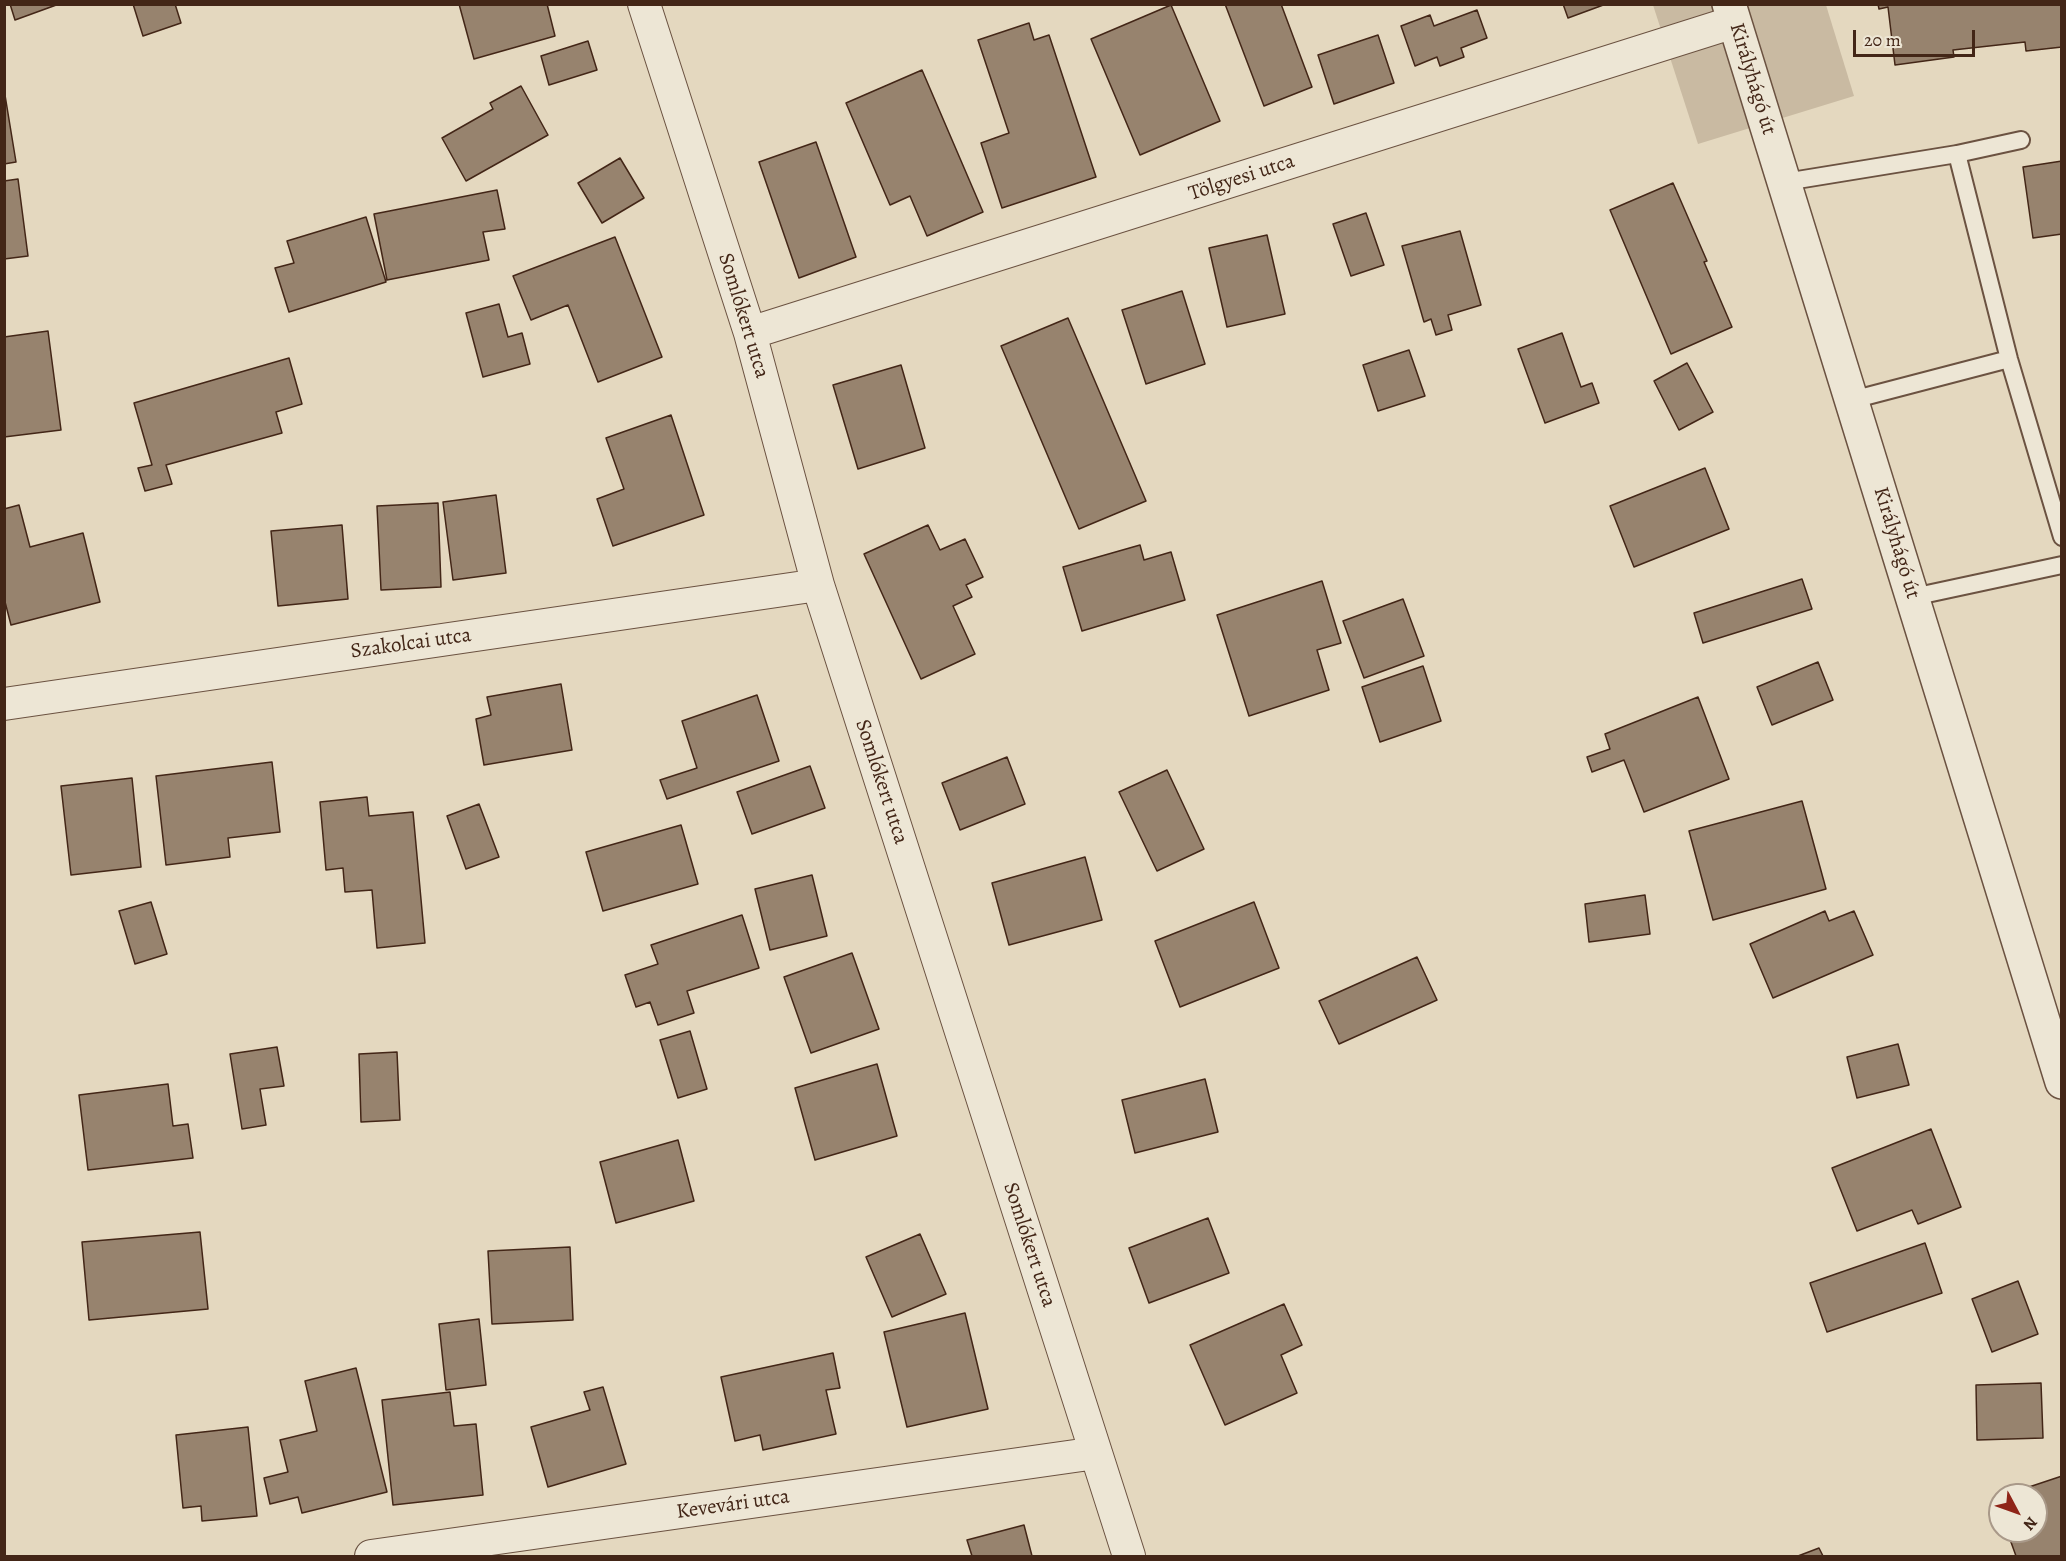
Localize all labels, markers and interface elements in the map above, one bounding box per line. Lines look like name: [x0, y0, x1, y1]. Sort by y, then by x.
scale bar: [1856, 18, 1978, 56]
street label: Királyhágó út: [1723, 20, 1781, 138]
text: 20 m: [1864, 28, 1901, 52]
street label: Tölgyesi utca: [1186, 149, 1298, 207]
street label: Somlókert utca: [712, 250, 774, 382]
street label: Királyhágó út: [1867, 484, 1925, 602]
street label: Szakolcai utca: [349, 623, 473, 665]
street label: Somlókert utca: [849, 717, 913, 847]
street label: Somlókert utca: [997, 1180, 1061, 1310]
north arrow: [1988, 1483, 2048, 1543]
street label: Kevevári utca: [675, 1485, 791, 1525]
text: N: [2018, 1512, 2042, 1535]

